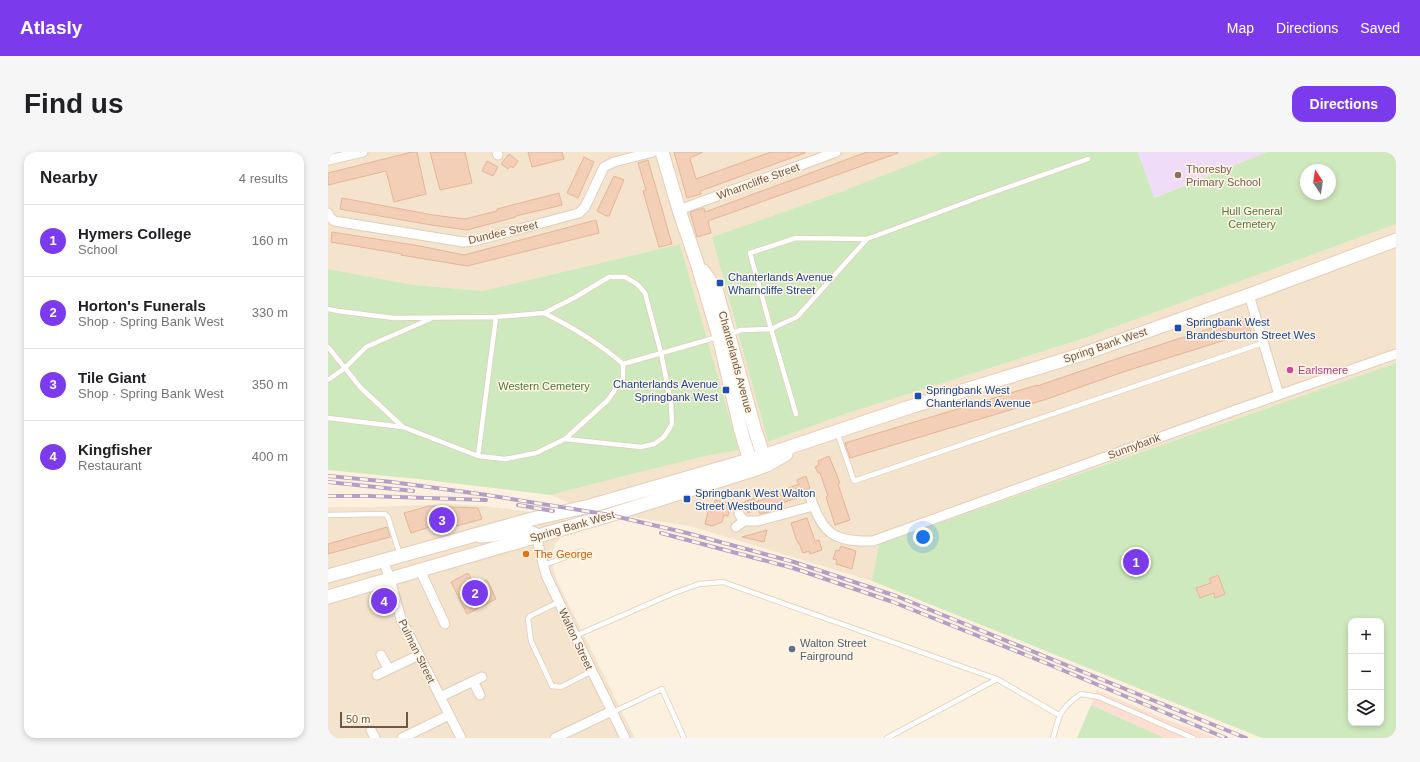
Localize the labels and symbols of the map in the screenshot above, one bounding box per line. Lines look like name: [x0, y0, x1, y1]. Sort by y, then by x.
street label: Wharncliffe Street: [715, 160, 801, 202]
place label: Thoresby Primary School: [1186, 163, 1261, 188]
north arrow: [1300, 164, 1336, 200]
marker: Thoresby Primary School: [1173, 170, 1183, 180]
park label: Hull General Cemetery: [1221, 205, 1283, 230]
street label: Dundee Street: [467, 218, 539, 246]
place label: Chanterlands Avenue Wharncliffe Street: [728, 271, 833, 296]
marker: Chanterlands Avenue Wharncliffe Street: [715, 278, 725, 288]
street label: Chanterlands Avenue: [717, 310, 755, 414]
place label: Springbank West Brandesburton Street Wes: [1186, 316, 1316, 341]
marker: Springbank West Brandesburton Street Wes: [1173, 323, 1183, 333]
street label: Spring Bank West: [1062, 325, 1148, 365]
place label: Earlsmere: [1298, 364, 1348, 376]
marker: Earlsmere: [1285, 365, 1295, 375]
place label: Chanterlands Avenue Springbank West: [613, 378, 718, 403]
park label: Western Cemetery: [498, 380, 590, 392]
place label: Springbank West Chanterlands Avenue: [926, 384, 1031, 409]
marker: Chanterlands Avenue Springbank West: [721, 385, 731, 395]
marker: Springbank West Chanterlands Avenue: [913, 391, 923, 401]
street label: Sunnybank: [1106, 431, 1162, 461]
place label: Springbank West Walton Street Westbound: [695, 487, 815, 512]
marker: Springbank West Walton Street Westbound: [682, 494, 692, 504]
pin: 3: [429, 505, 455, 535]
street label: Spring Bank West: [528, 508, 616, 544]
your location: [913, 527, 933, 547]
pin: 1: [1123, 547, 1149, 577]
place label: The George: [534, 548, 593, 560]
marker: The George: [521, 549, 531, 559]
pin: 2: [462, 578, 488, 608]
pin: 4: [371, 586, 397, 616]
street label: Walton Street: [557, 606, 595, 672]
street label: Pulman Street: [396, 617, 438, 685]
place label: Walton Street Fairground: [800, 637, 866, 662]
marker: Walton Street Fairground: [787, 644, 797, 654]
scale bar: [340, 710, 408, 729]

